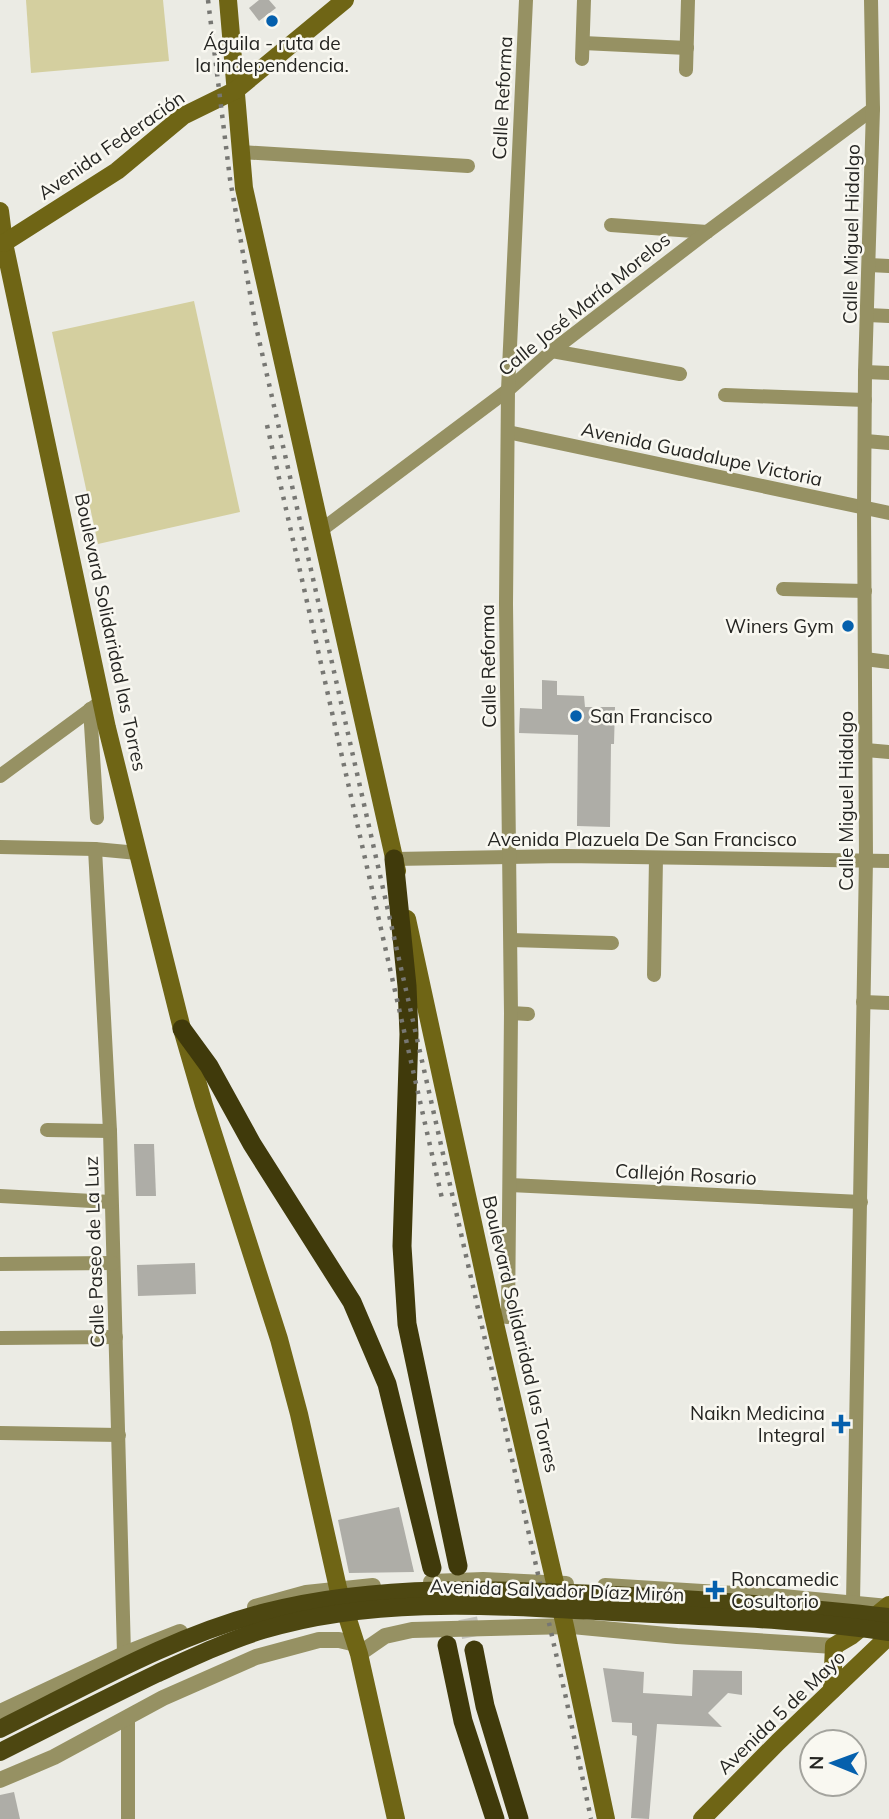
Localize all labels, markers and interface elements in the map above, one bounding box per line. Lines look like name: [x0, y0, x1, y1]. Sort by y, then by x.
marker: Águila - ruta de la independencia.: [264, 13, 280, 29]
place label: Águila - ruta de la independencia.: [195, 31, 349, 77]
street label: Calle Reforma: [487, 36, 517, 160]
street label: Avenida Federación: [33, 85, 189, 205]
street label: Calle Miguel Hidalgo: [837, 144, 865, 324]
street label: Calle José María Morelos: [493, 227, 675, 381]
street label: Avenida Guadalupe Victoria: [579, 417, 825, 491]
street label: Boulevard Solidaridad las Torres: [70, 491, 152, 773]
street label: Calle Reforma: [475, 604, 501, 728]
place label: Winers Gym: [725, 614, 834, 638]
marker: Winers Gym: [840, 618, 856, 634]
place label: San Francisco: [590, 704, 713, 728]
marker: San Francisco: [568, 708, 584, 724]
street label: Calle Miguel Hidalgo: [834, 711, 858, 891]
street label: Avenida Plazuela De San Francisco: [487, 827, 797, 851]
street label: Calle Paseo de La Luz: [79, 1156, 109, 1348]
street label: Callejón Rosario: [615, 1158, 757, 1190]
street label: Boulevard Solidaridad las Torres: [477, 1193, 565, 1475]
place label: Naikn Medicina Integral: [690, 1401, 825, 1447]
marker: Naikn Medicina Integral: [831, 1414, 851, 1434]
place label: Roncamedic Cosultorio: [731, 1567, 839, 1613]
street label: Avenida Salvador Díaz Mirón: [429, 1574, 685, 1606]
marker: Roncamedic Cosultorio: [705, 1580, 725, 1600]
street label: Avenida 5 de Mayo: [712, 1645, 850, 1779]
north arrow: [798, 1728, 868, 1798]
text: N: [804, 1755, 828, 1770]

